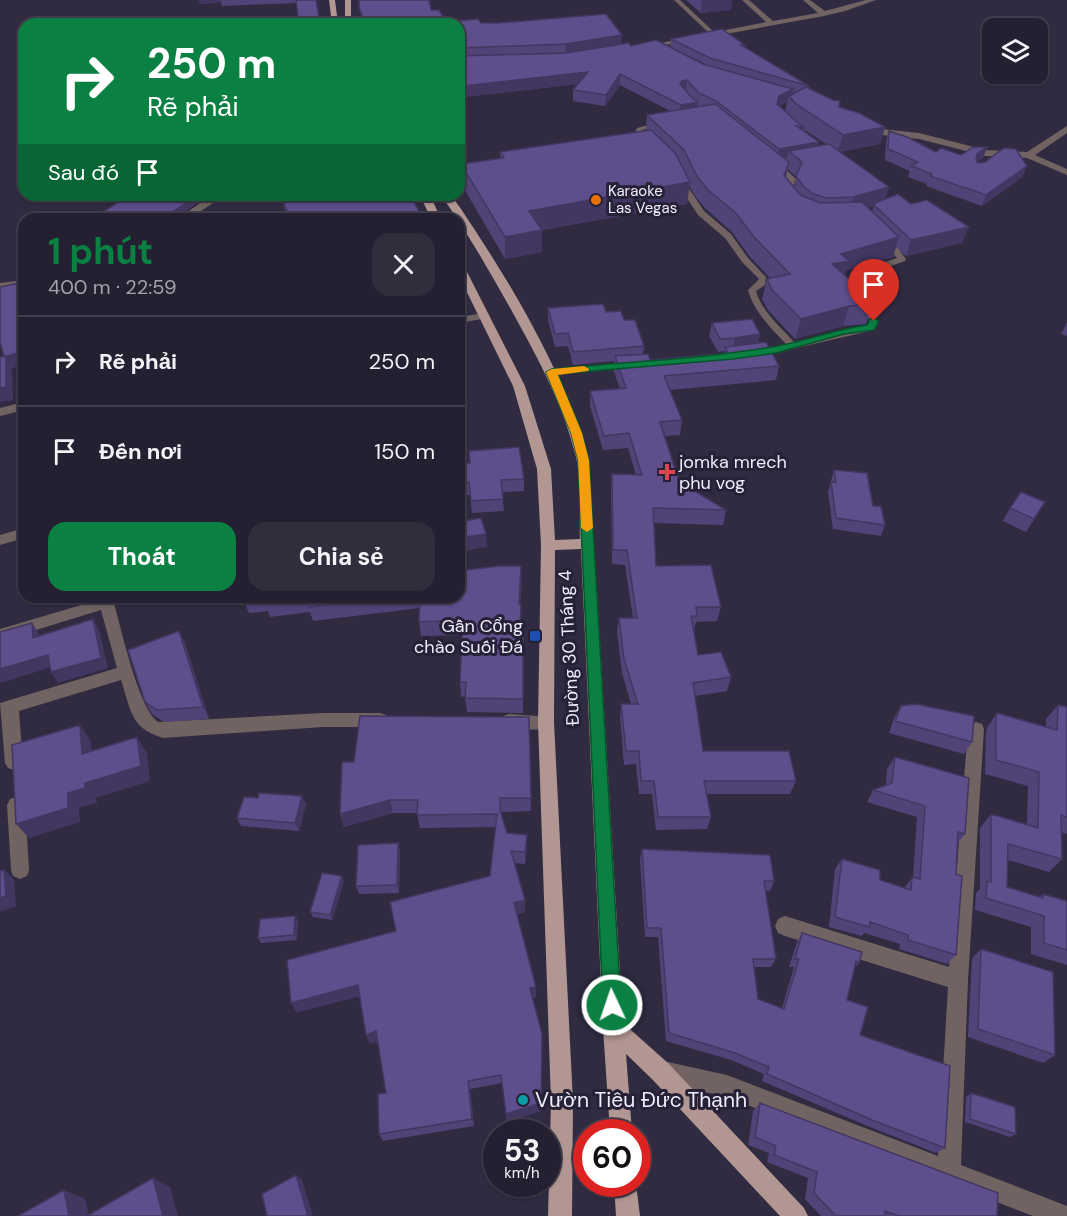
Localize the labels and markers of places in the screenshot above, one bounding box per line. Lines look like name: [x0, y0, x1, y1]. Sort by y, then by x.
place label: Karaoke Las Vegas: [608, 181, 677, 218]
marker: Karaoke Las Vegas: [589, 193, 603, 207]
pin: [848, 259, 899, 321]
place label: jomka mrech phu vog: [678, 450, 787, 495]
marker: jomka mrech phu vog: [660, 465, 674, 479]
place label: Gần Cổng chào Suối Đá: [414, 614, 523, 659]
marker: Gần Cổng chào Suối Đá: [528, 629, 542, 643]
place label: Vườn Tiêu Đức Thạnh: [535, 1086, 747, 1114]
marker: Vườn Tiêu Đức Thạnh: [516, 1093, 530, 1107]

